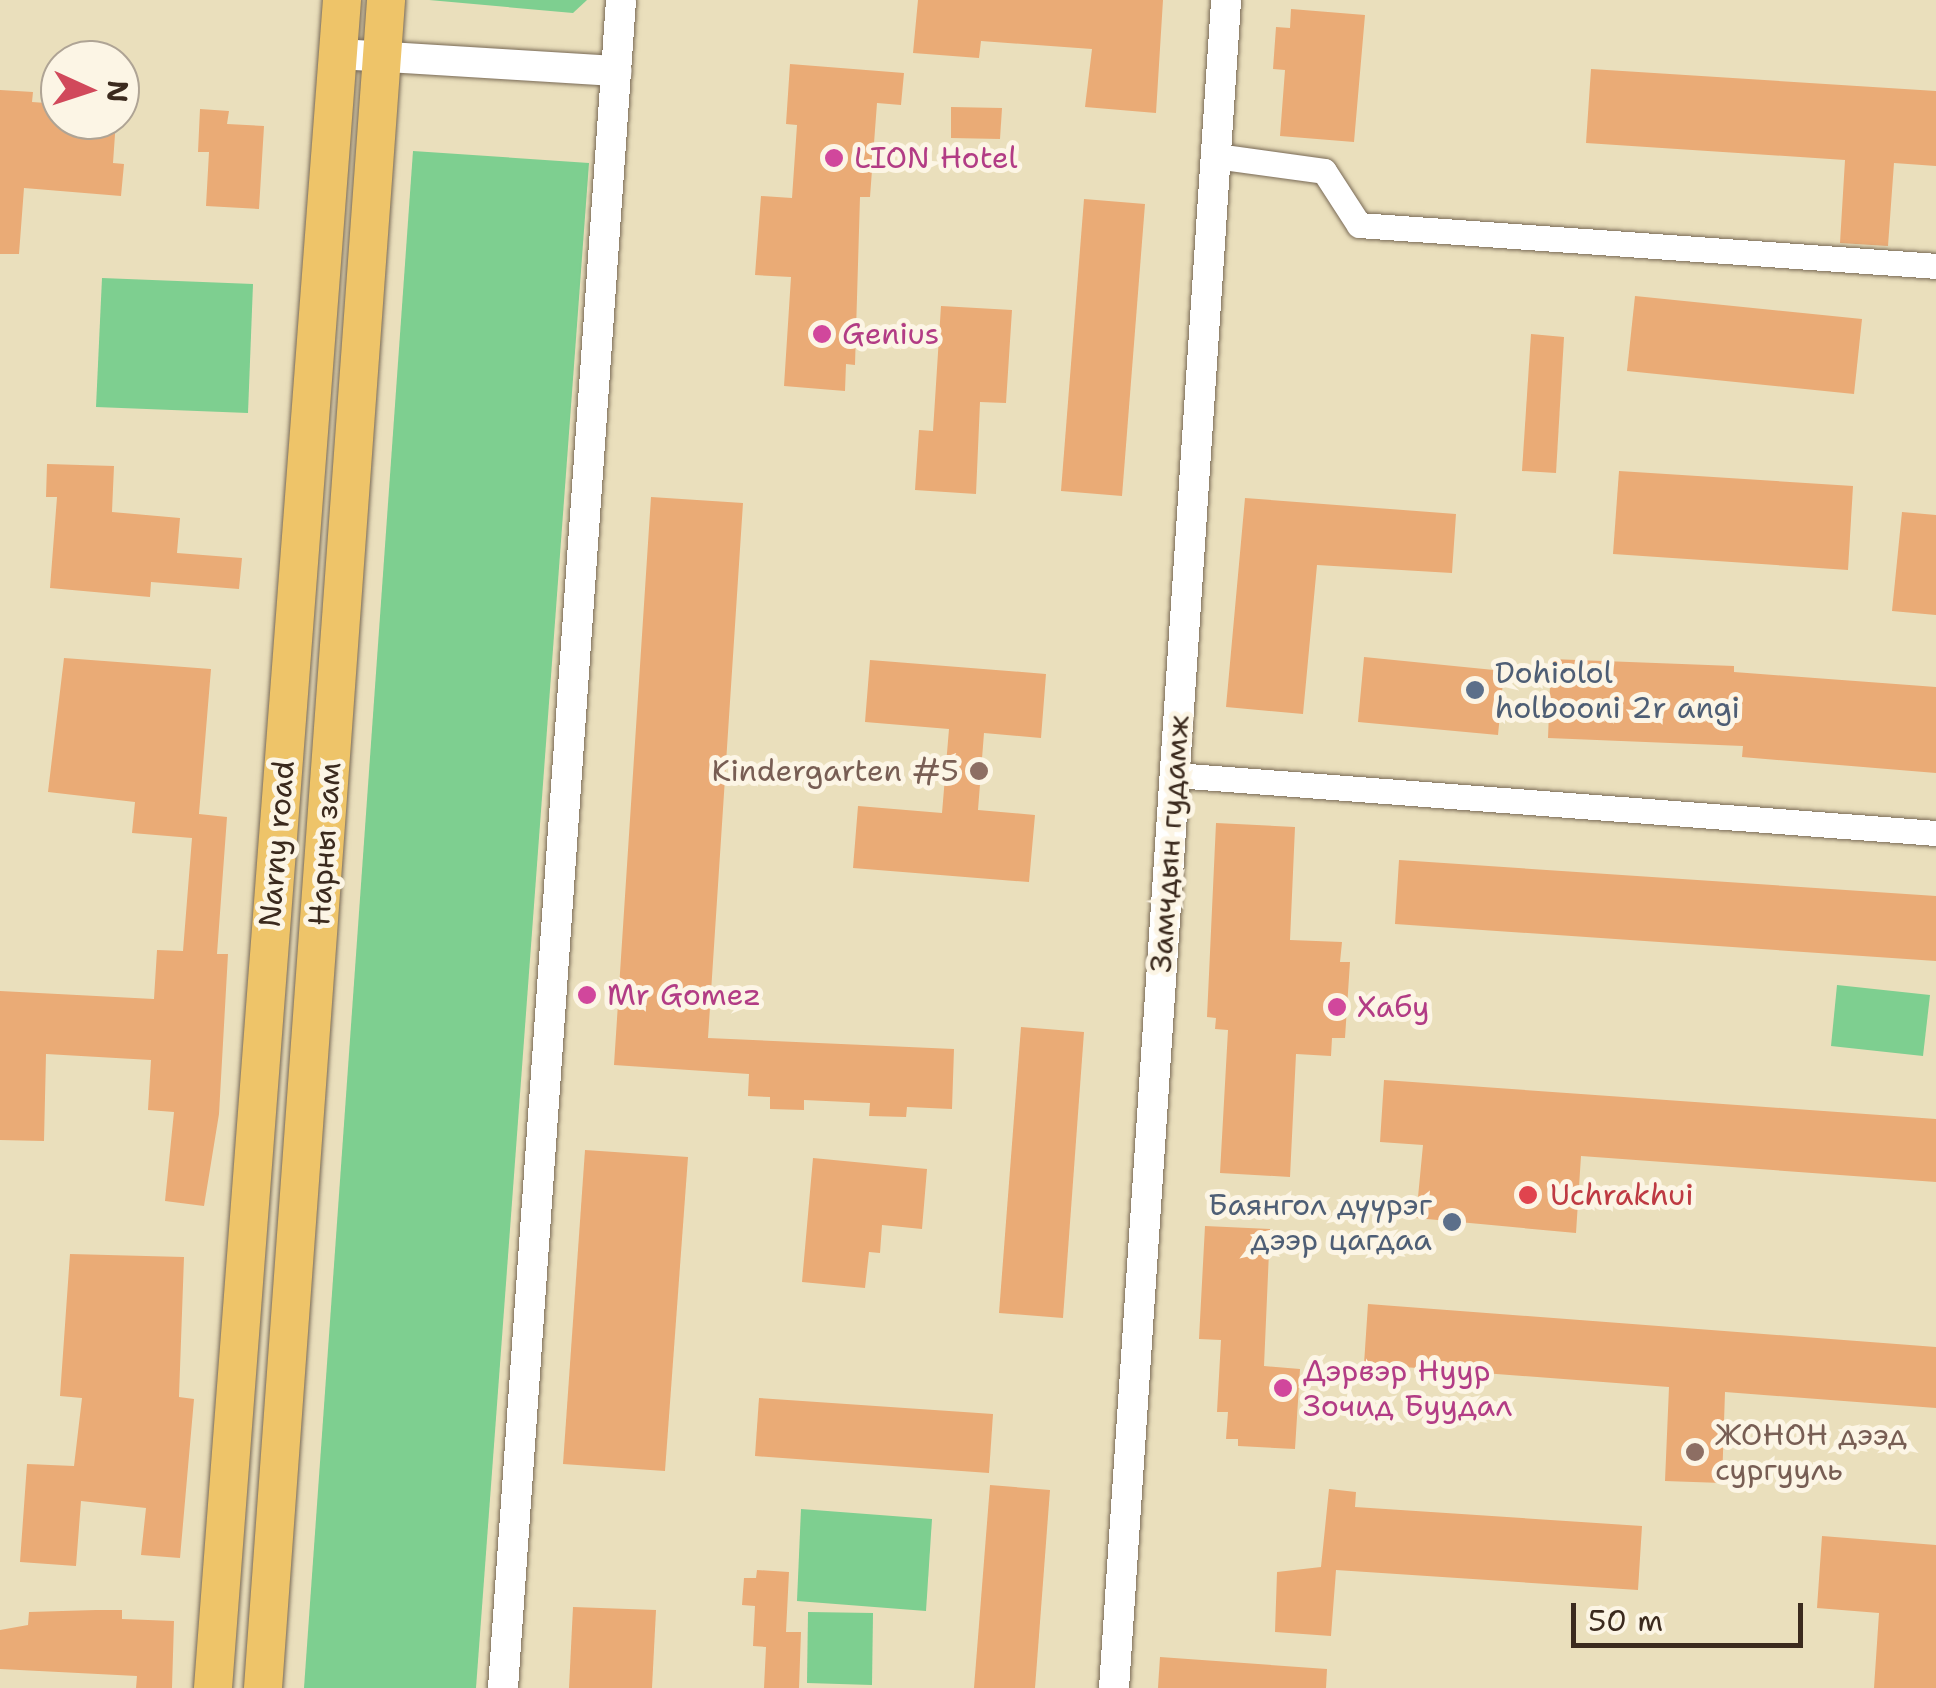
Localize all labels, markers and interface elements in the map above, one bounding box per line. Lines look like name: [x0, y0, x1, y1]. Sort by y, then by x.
north arrow: [40, 40, 140, 140]
text: N: [98, 79, 138, 104]
place label: LION Hotel: [854, 140, 1018, 176]
marker: LION Hotel: [823, 147, 845, 169]
place label: Genius: [842, 316, 939, 352]
marker: Genius: [811, 323, 833, 345]
place label: Dohiolol holbooni 2r angi: [1495, 655, 1740, 726]
marker: Dohiolol holbooni 2r angi: [1464, 679, 1486, 701]
street label: Замчдын гудамж: [1143, 714, 1197, 974]
place label: Kindergarten #5: [711, 753, 959, 789]
street label: Narny road: [252, 759, 302, 929]
marker: Kindergarten #5: [968, 760, 990, 782]
street label: Нарны зам: [301, 761, 349, 927]
place label: Mr Gomez: [607, 977, 761, 1013]
marker: Mr Gomez: [576, 984, 598, 1006]
place label: Хабу: [1357, 989, 1429, 1025]
marker: Хабу: [1326, 996, 1348, 1018]
place label: Uchrakhui: [1550, 1177, 1694, 1213]
marker: Uchrakhui: [1515, 1182, 1541, 1208]
place label: Баянгол дүүрэг дээр цагдаа: [1208, 1187, 1432, 1258]
marker: Баянгол дүүрэг дээр цагдаа: [1441, 1211, 1463, 1233]
place label: Дэрвэр Нуур Зочид Буудал: [1303, 1353, 1512, 1424]
marker: Дэрвэр Нуур Зочид Буудал: [1272, 1377, 1294, 1399]
place label: ЖОНОН дээд сургууль: [1715, 1417, 1907, 1488]
marker: ЖОНОН дээд сургууль: [1684, 1441, 1706, 1463]
scale bar: [1576, 1583, 1808, 1645]
text: 50 m: [1588, 1600, 1663, 1641]

